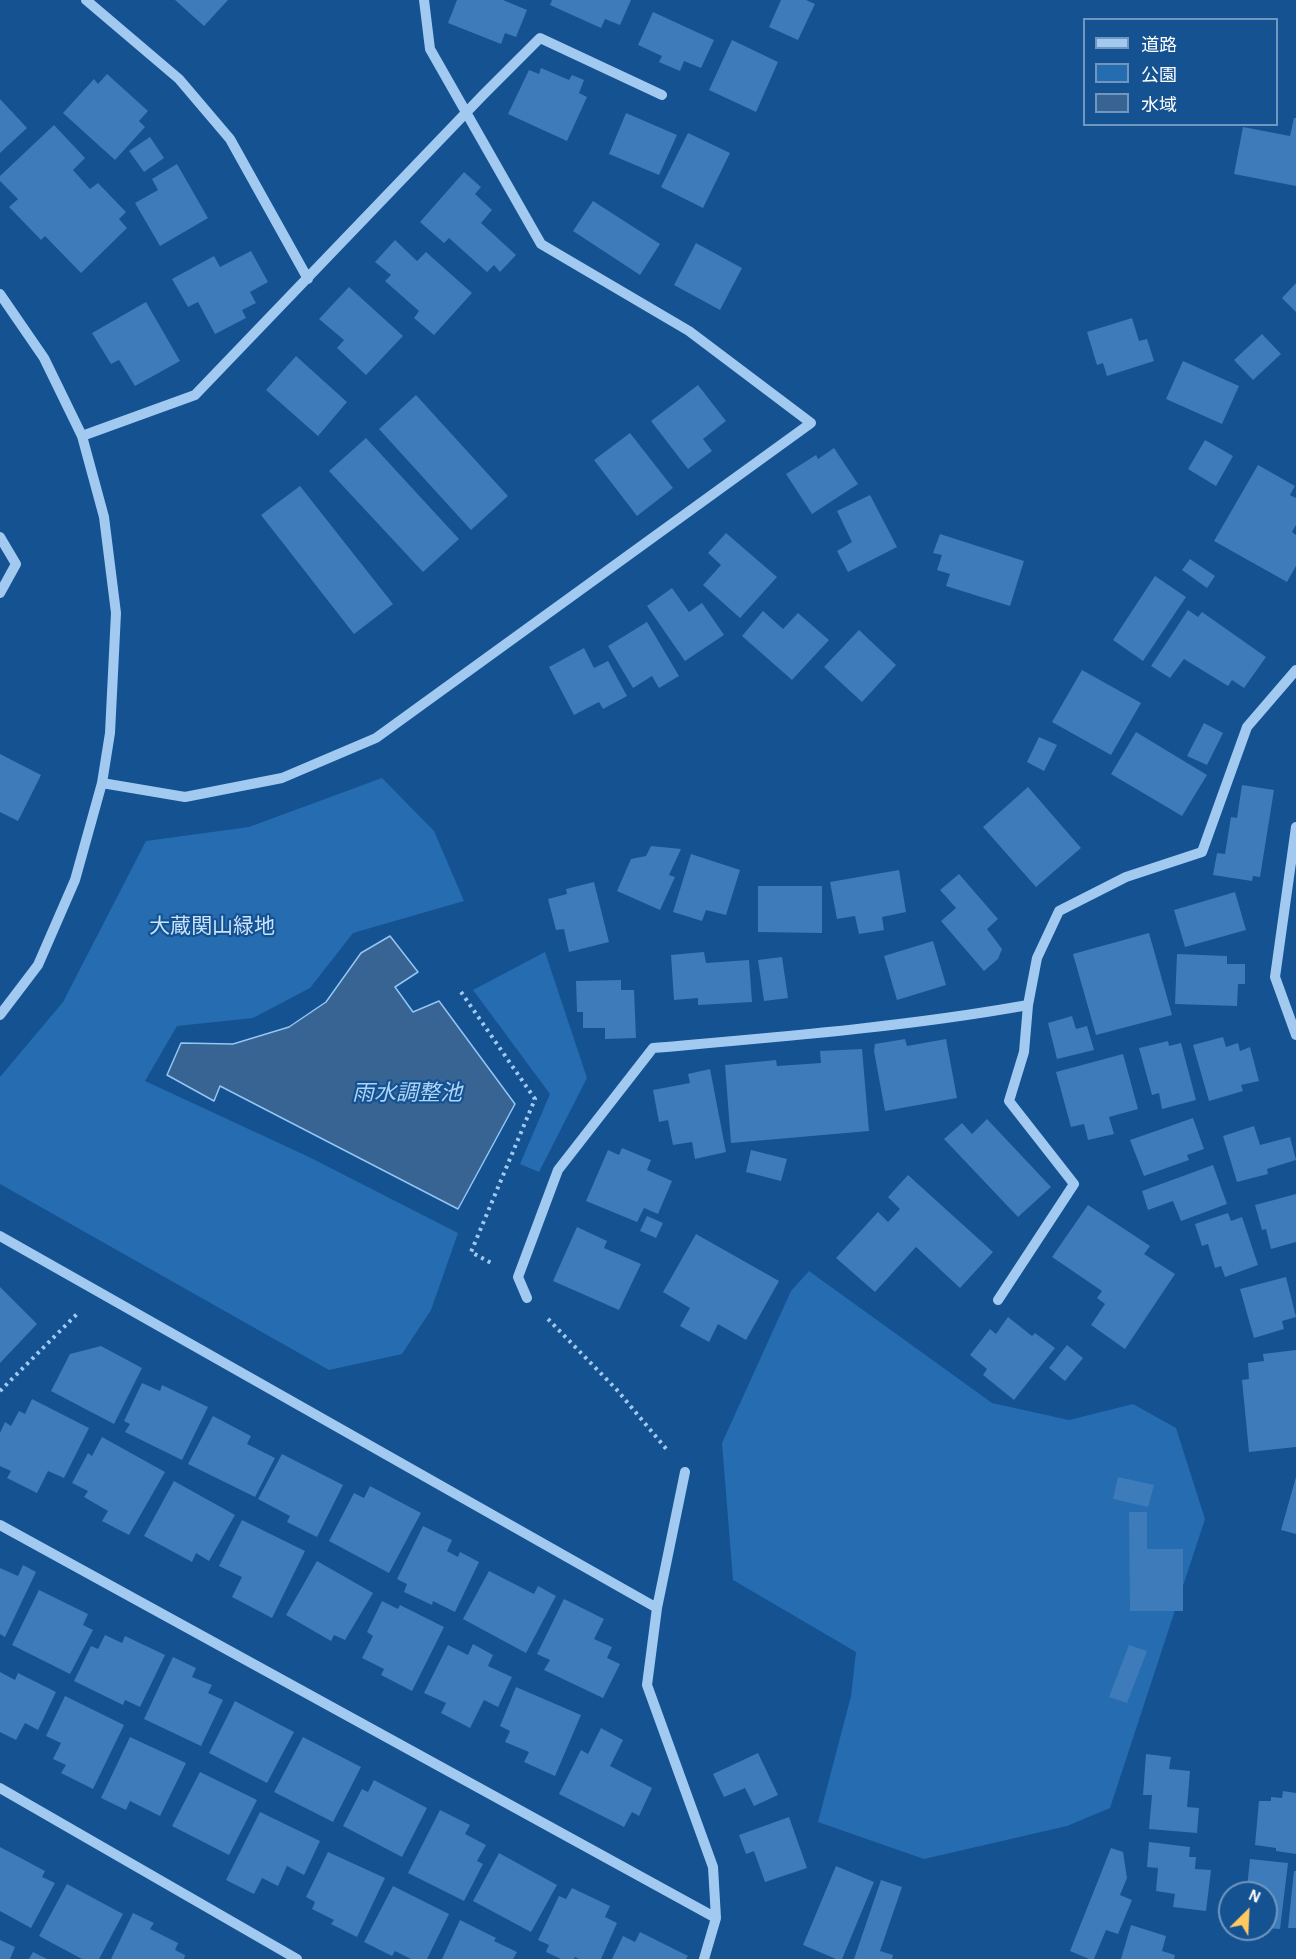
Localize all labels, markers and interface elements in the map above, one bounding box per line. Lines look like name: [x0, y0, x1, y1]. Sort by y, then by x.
legend: [1083, 18, 1278, 126]
text: 道路: [1141, 37, 1177, 55]
text: 公園: [1141, 67, 1177, 85]
text: 水域: [1141, 97, 1177, 115]
park label: 大蔵関山緑地: [149, 914, 275, 940]
water label: 雨水調整池: [352, 1080, 462, 1106]
north arrow: [1218, 1881, 1278, 1941]
text: N: [1246, 1887, 1263, 1906]

